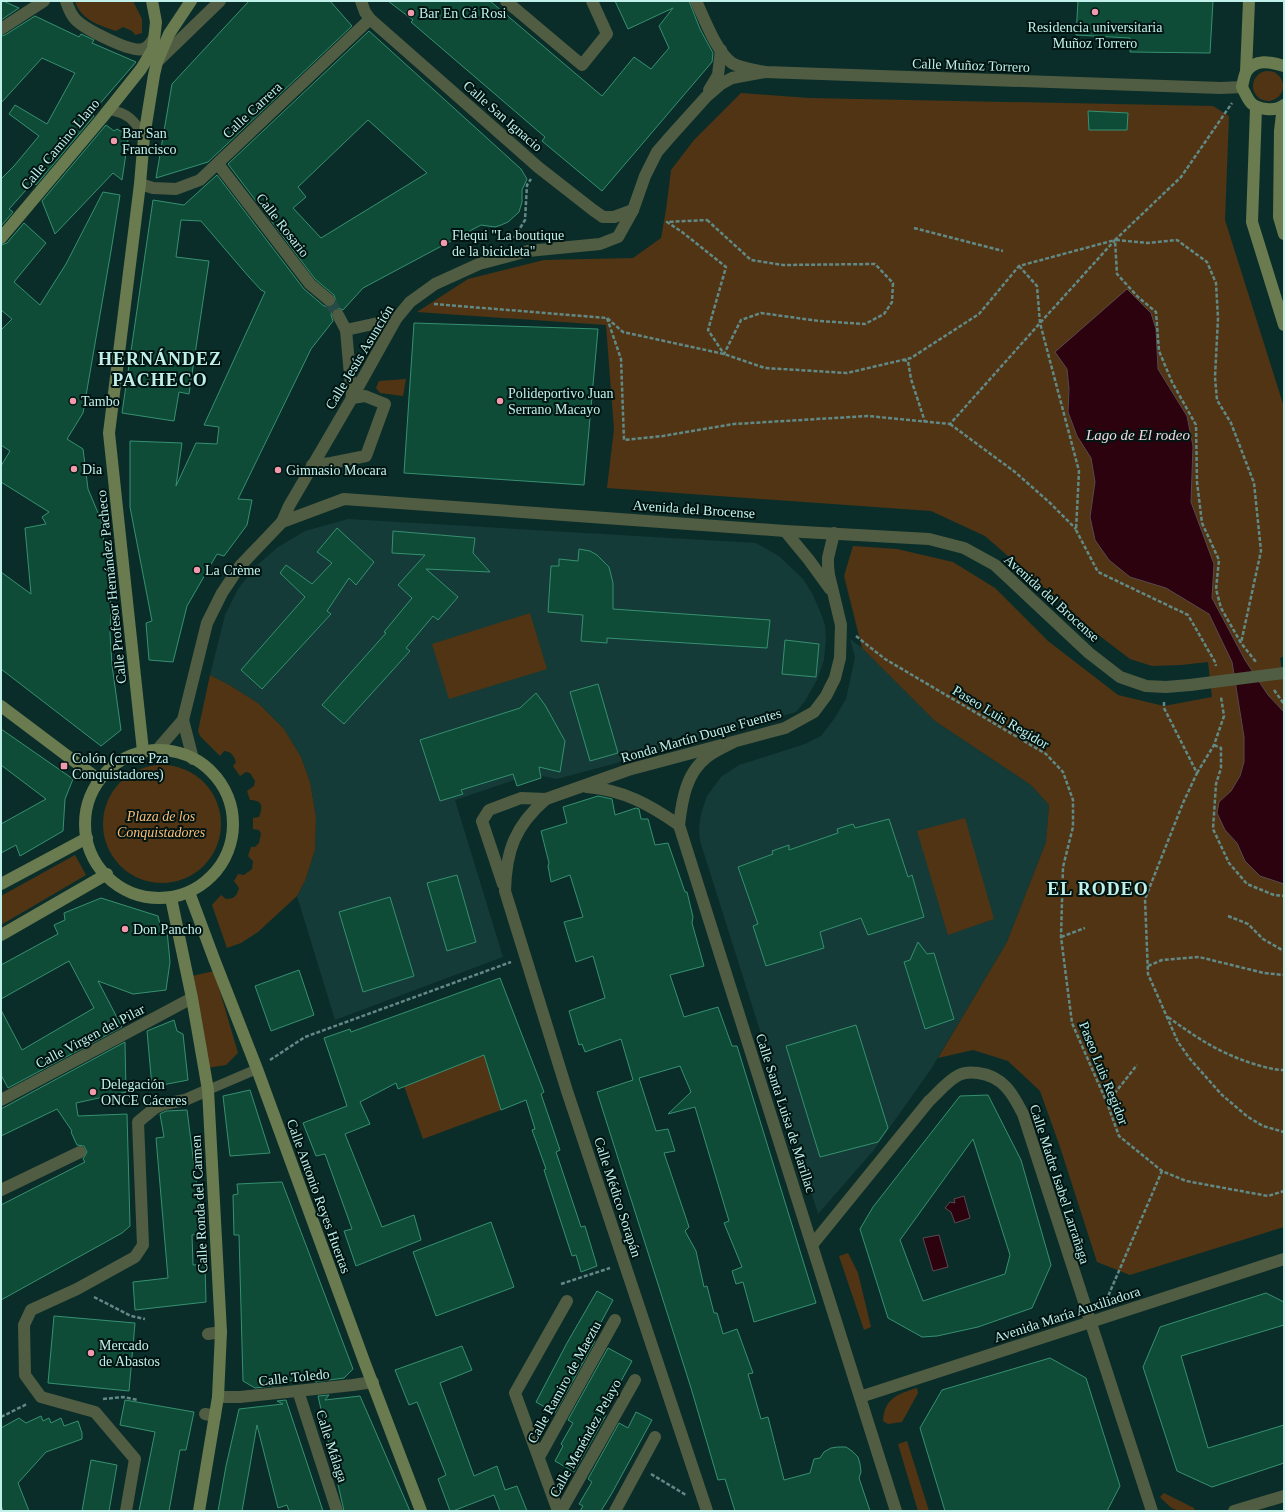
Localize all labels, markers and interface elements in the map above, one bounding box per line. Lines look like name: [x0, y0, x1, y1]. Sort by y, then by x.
place label: Bar En Cá Rosi: [419, 6, 507, 21]
marker: Residencia universitaria Muñoz Torrero: [1090, 7, 1100, 17]
marker: Bar En Cá Rosi: [406, 8, 416, 18]
place label: Residencia universitaria Muñoz Torrero: [1028, 20, 1163, 51]
street label: Calle Muñoz Torrero: [912, 56, 1030, 75]
street label: Calle San Ignacio: [460, 78, 545, 155]
street label: Calle Carrera: [220, 79, 285, 141]
street label: Calle Camino Llano: [18, 96, 103, 193]
place label: Bar San Francisco: [122, 126, 176, 157]
marker: Bar San Francisco: [109, 136, 119, 146]
street label: Calle Rosario: [253, 191, 312, 260]
place label: Flequi "La boutique de la bicicleta": [452, 228, 564, 259]
marker: Flequi "La boutique de la bicicleta": [439, 238, 449, 248]
street label: Calle Jesús Asunción: [322, 302, 397, 412]
district label: HERNÁNDEZ PACHECO: [98, 348, 222, 390]
place label: Polideportivo Juan Serrano Macayo: [508, 386, 613, 417]
place label: Tambo: [81, 394, 120, 409]
marker: Tambo: [68, 396, 78, 406]
marker: Polideportivo Juan Serrano Macayo: [495, 396, 505, 406]
water label: Lago de El rodeo: [1085, 427, 1191, 443]
place label: Dia: [82, 462, 103, 477]
place label: Gimnasio Mocara: [286, 463, 387, 478]
marker: Dia: [69, 464, 79, 474]
marker: Gimnasio Mocara: [273, 465, 283, 475]
street label: Calle Profesor Hernández Pacheco: [94, 489, 129, 685]
street label: Avenida del Brocense: [632, 498, 756, 521]
street label: Avenida del Brocense: [1001, 552, 1102, 645]
place label: La Crème: [205, 563, 261, 578]
marker: La Crème: [192, 565, 202, 575]
street label: Paseo Luis Regidor: [950, 683, 1052, 752]
street label: Ronda Martín Duque Fuentes: [619, 705, 783, 766]
place label: Colón (cruce Pza Conquistadores): [72, 751, 169, 783]
marker: Colón (cruce Pza Conquistadores): [59, 761, 69, 771]
park label: Plaza de los Conquistadores: [117, 809, 206, 840]
district label: EL RODEO: [1047, 879, 1149, 899]
place label: Don Pancho: [133, 922, 202, 937]
marker: Don Pancho: [120, 924, 130, 934]
street label: Calle Virgen del Pilar: [33, 1001, 148, 1071]
street label: Paseo Luis Regidor: [1076, 1020, 1131, 1127]
street label: Calle Santa Luisa de Marillac: [753, 1032, 818, 1195]
place label: Delegación ONCE Cáceres: [101, 1077, 187, 1108]
marker: Delegación ONCE Cáceres: [88, 1087, 98, 1097]
street label: Calle Madre Isabel Larrañaga: [1027, 1103, 1093, 1267]
street label: Calle Antonio Reyes Huertas: [284, 1117, 353, 1275]
street label: Calle Ronda del Carmen: [188, 1135, 211, 1273]
street label: Calle Médico Sorapán: [591, 1135, 644, 1259]
street label: Avenida María Auxiliadora: [992, 1283, 1143, 1345]
street label: Calle Ramiro de Maeztu: [525, 1319, 604, 1446]
place label: Mercado de Abastos: [99, 1338, 160, 1369]
marker: Mercado de Abastos: [86, 1348, 96, 1358]
street label: Calle Toledo: [258, 1366, 330, 1389]
street label: Calle Menéndez Pelayo: [547, 1376, 624, 1500]
street label: Calle Málaga: [313, 1408, 350, 1485]

